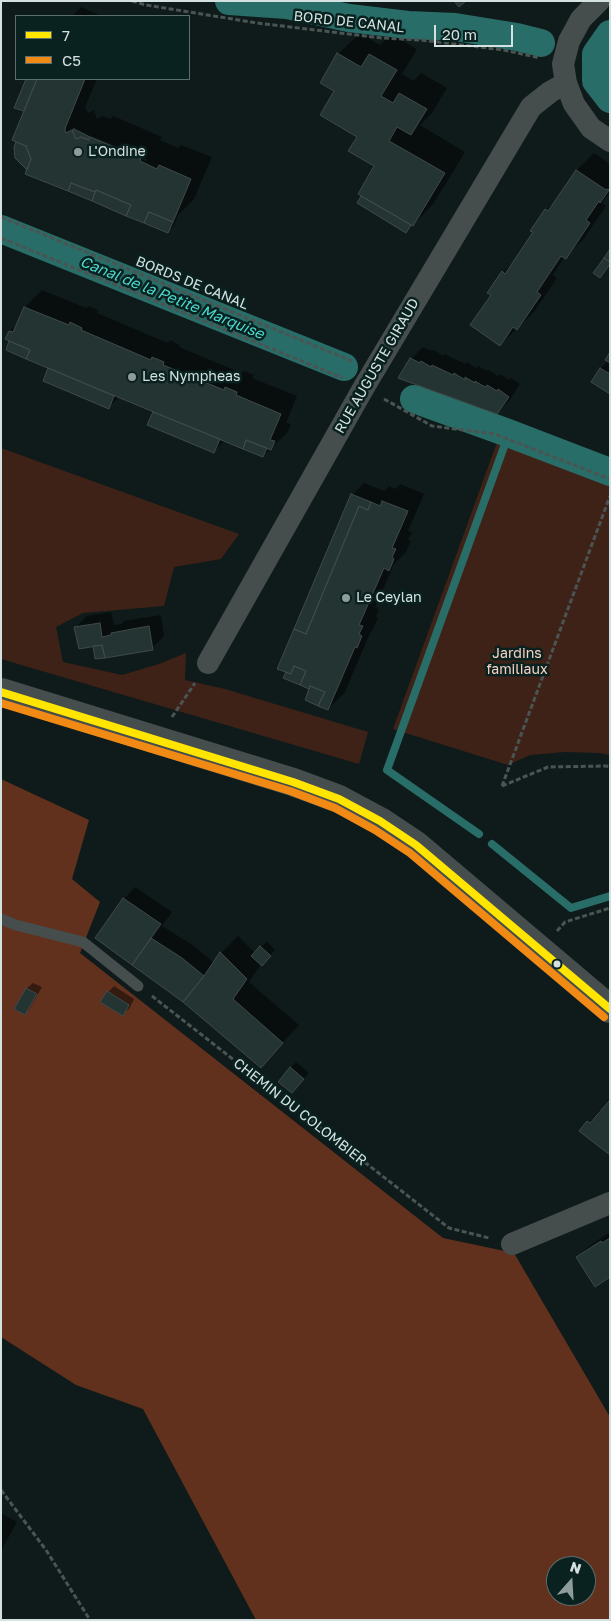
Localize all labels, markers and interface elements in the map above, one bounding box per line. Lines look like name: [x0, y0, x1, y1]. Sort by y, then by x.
street label: BORD DE CANAL: [293, 8, 405, 36]
legend: [15, 15, 190, 80]
scale bar: [436, 15, 515, 47]
text: 20 m: [442, 25, 477, 43]
text: 7: [62, 26, 70, 44]
text: C5: [62, 51, 81, 69]
place label: L'Ondine: [88, 144, 146, 160]
marker: L'Ondine: [72, 146, 84, 158]
water label: Canal de la Petite Marquise: [78, 253, 266, 343]
street label: BORDS DE CANAL: [133, 253, 251, 313]
street label: RUE AUGUSTE GIRAUD: [331, 295, 423, 437]
place label: Les Nympheas: [142, 369, 240, 385]
marker: Les Nympheas: [126, 371, 138, 383]
place label: Le Ceylan: [356, 590, 422, 606]
marker: Le Ceylan: [340, 592, 352, 604]
park label: Jardins familiaux: [486, 646, 548, 679]
unlabelled marker: [552, 959, 562, 969]
street label: CHEMIN DU COLOMBIER: [230, 1055, 370, 1169]
north arrow: [546, 1556, 596, 1606]
text: N: [568, 1558, 584, 1577]

